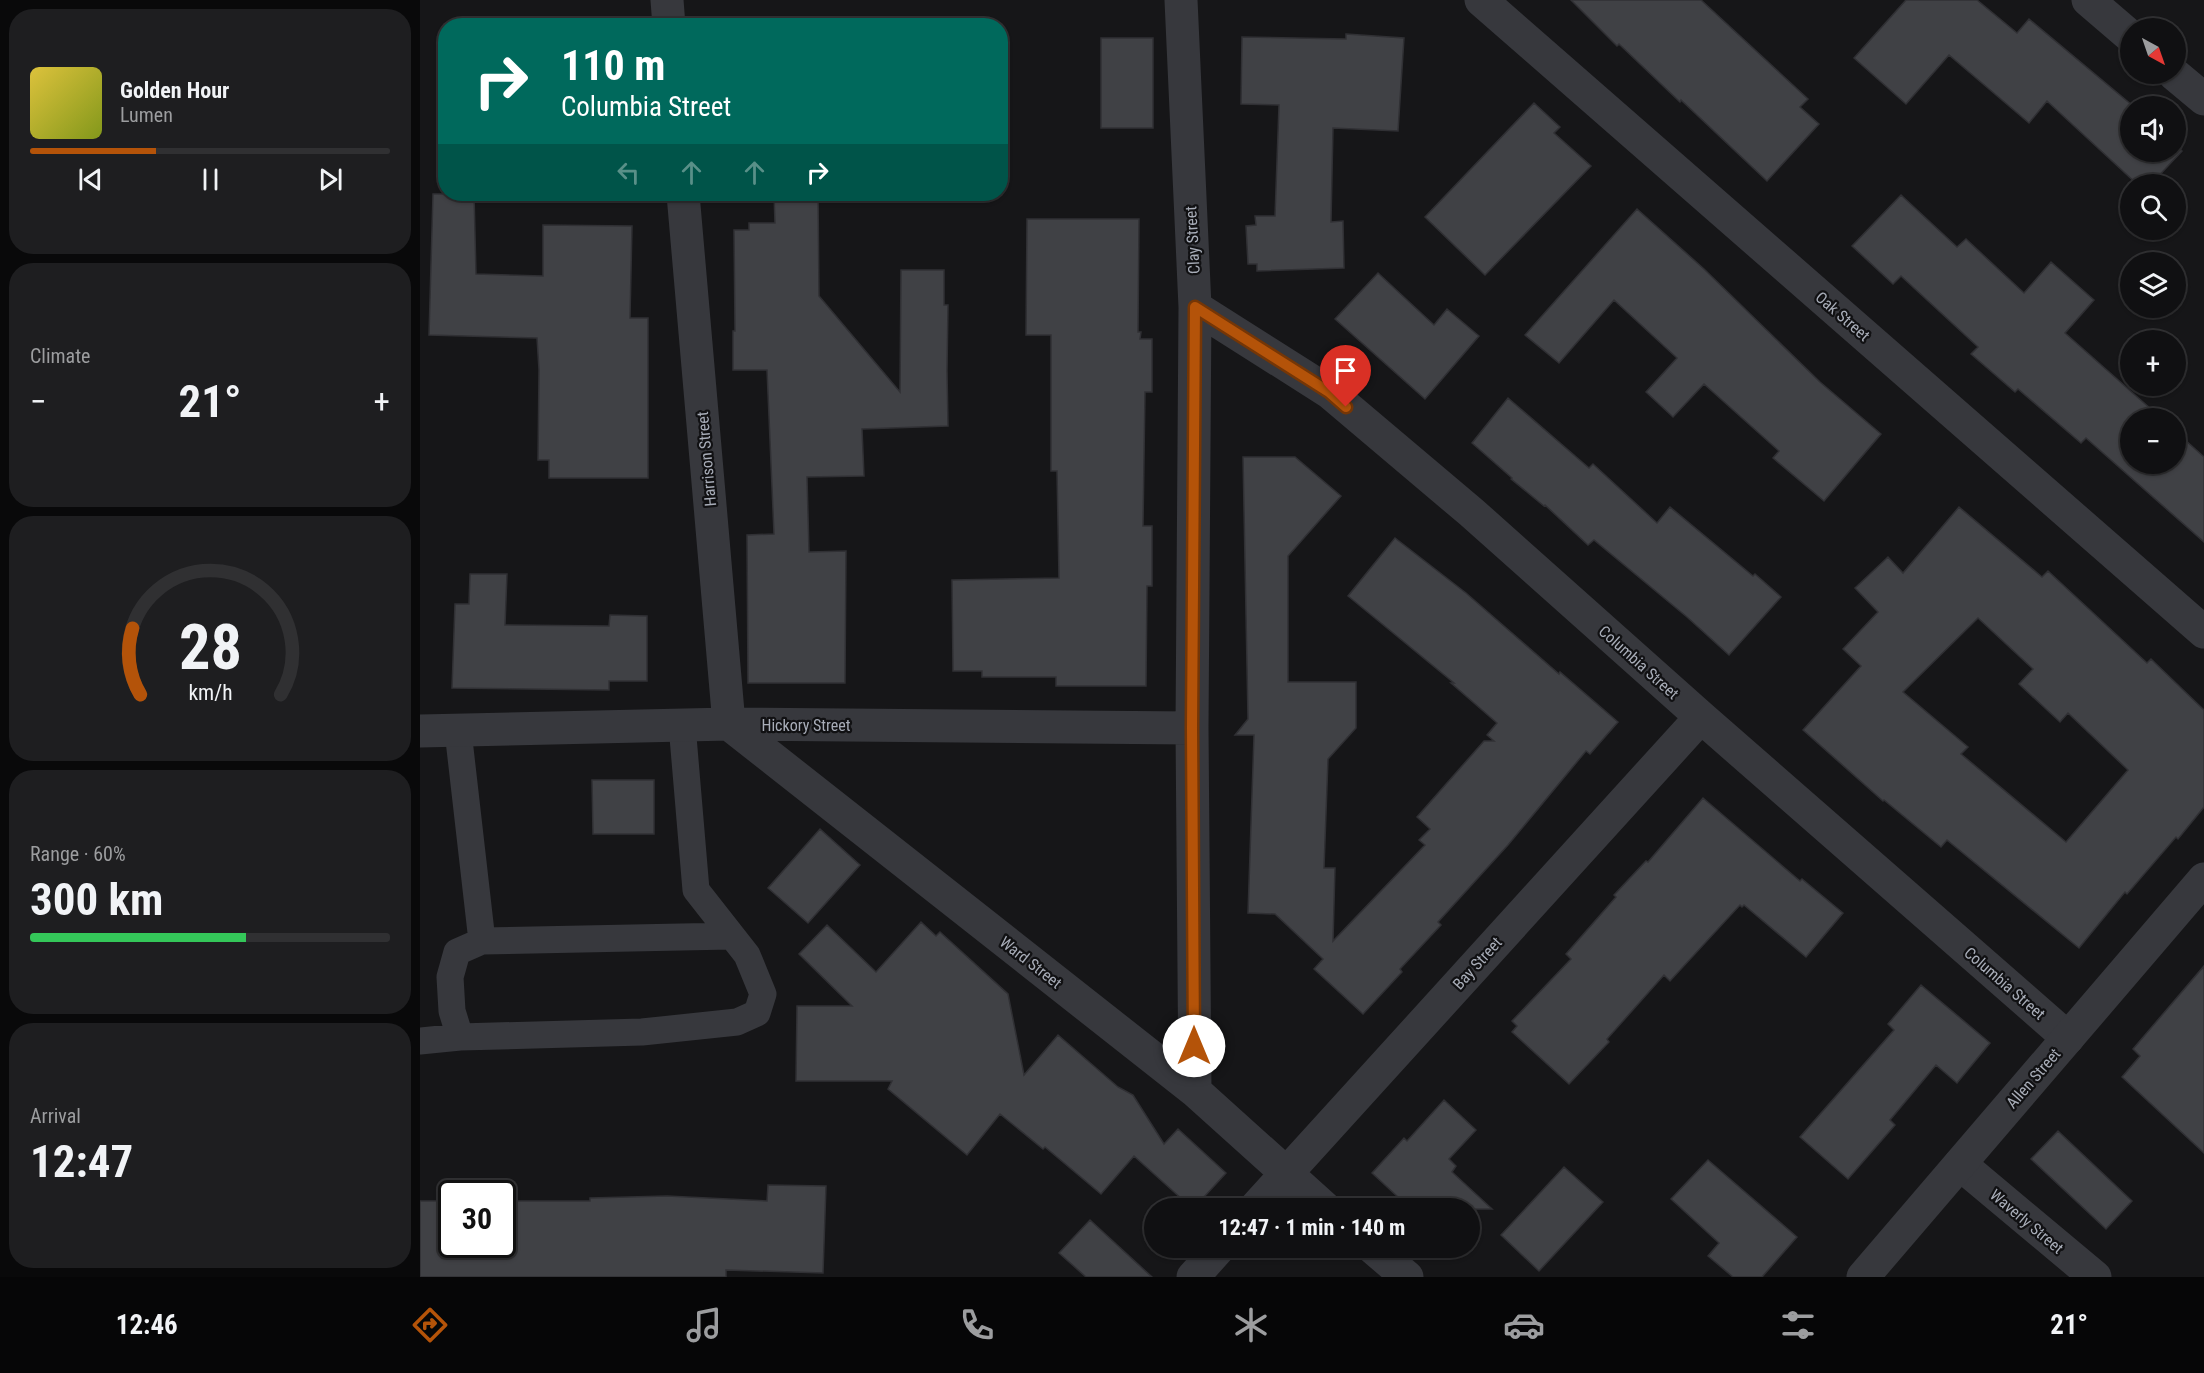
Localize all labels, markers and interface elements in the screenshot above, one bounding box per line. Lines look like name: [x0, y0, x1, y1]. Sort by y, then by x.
north arrow: [2120, 18, 2186, 84]
map controls: [2120, 18, 2186, 474]
text: 110 m: [561, 41, 666, 90]
icon: right: [462, 42, 540, 120]
text: Golden Hour: [120, 78, 229, 103]
text: Columbia Street: [561, 91, 731, 123]
button: sound: [2120, 96, 2186, 162]
text: Lumen: [120, 103, 173, 127]
icon: left: [612, 156, 645, 189]
icon: ahead: [675, 156, 708, 189]
icon: ahead: [738, 156, 771, 189]
icon: right: [801, 156, 834, 189]
icon: previous: [74, 163, 107, 196]
icon: pause: [194, 163, 227, 196]
icon: next: [314, 163, 347, 196]
button: search: [2120, 174, 2186, 240]
street label: Clay Street: [1181, 205, 1204, 274]
button: layers: [2120, 252, 2186, 318]
street label: Oak Street: [1812, 288, 1874, 345]
button: +: [2120, 330, 2186, 396]
text: Climate: [30, 344, 90, 368]
pin: [1320, 345, 1371, 407]
icon: arrive: [1329, 354, 1362, 387]
text: 21°: [179, 375, 242, 428]
text: −: [30, 382, 47, 421]
text: +: [374, 382, 390, 421]
button: −: [2120, 408, 2186, 474]
street label: Harrison Street: [693, 410, 720, 507]
text: 28: [178, 612, 242, 685]
street label: Columbia Street: [1595, 622, 1683, 703]
text: km/h: [188, 681, 232, 706]
street label: Hickory Street: [761, 716, 851, 735]
text: Range · 60%: [30, 842, 126, 866]
text: 300 km: [30, 873, 163, 926]
street label: Ward Street: [996, 932, 1066, 993]
street label: Bay Street: [1449, 933, 1506, 994]
street label: Columbia Street: [1960, 943, 2049, 1024]
position arrow: [1162, 1014, 1226, 1078]
street label: Allen Street: [2002, 1044, 2065, 1112]
text: Arrival: [30, 1104, 81, 1128]
text: 12:47: [30, 1135, 133, 1188]
speed limit sign: 30: [438, 1180, 516, 1258]
street label: Waverly Street: [1986, 1185, 2067, 1258]
text: 12:47 · 1 min · 140 m: [1219, 1215, 1405, 1240]
icon: directions: [409, 1304, 451, 1346]
icon: music: [683, 1304, 725, 1346]
icon: phone: [956, 1304, 998, 1346]
icon: climate: [1230, 1304, 1272, 1346]
icon: car: [1503, 1304, 1545, 1346]
icon: filters: [1777, 1304, 1819, 1346]
text: 12:46: [116, 1309, 178, 1341]
text: 21°: [2050, 1309, 2088, 1341]

